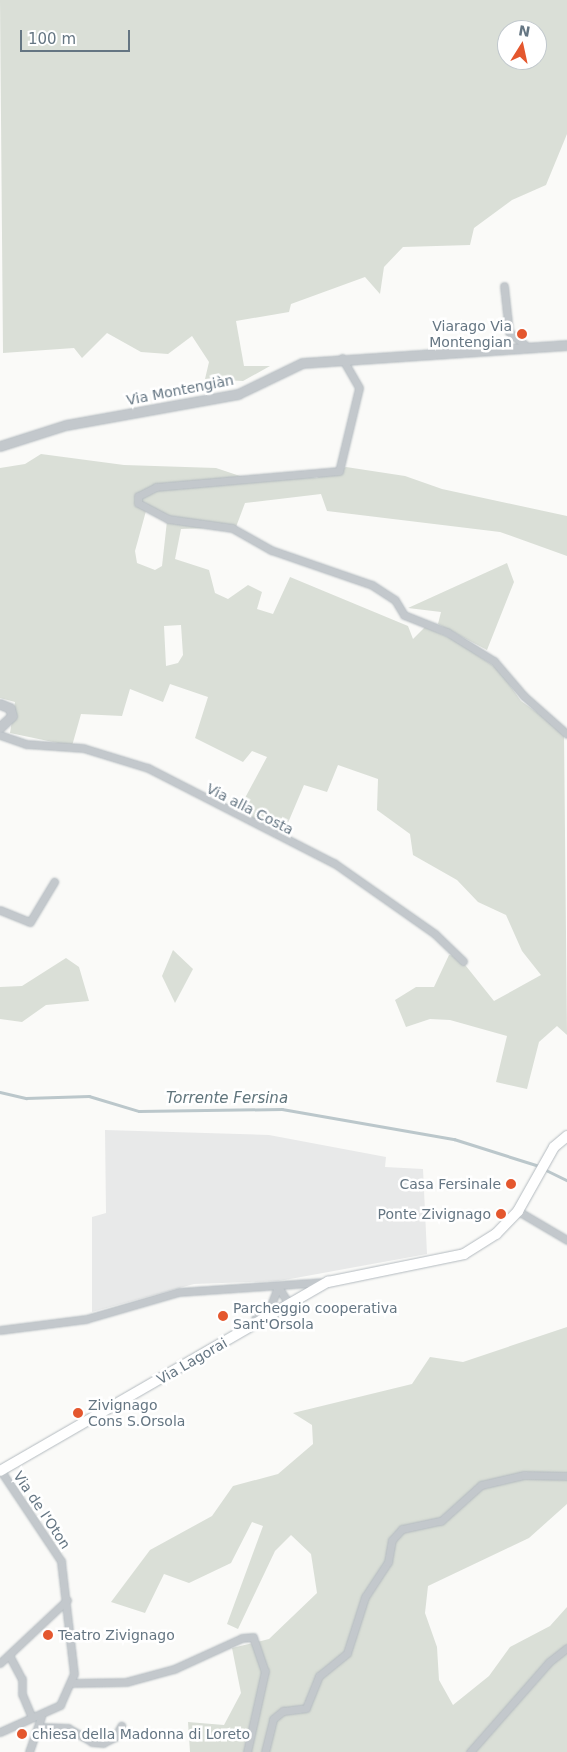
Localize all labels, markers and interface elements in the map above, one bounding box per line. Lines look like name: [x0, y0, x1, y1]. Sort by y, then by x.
scale bar: [22, 20, 132, 52]
north arrow: [497, 20, 547, 70]
text: N: [517, 22, 532, 40]
text: 100 m: [28, 30, 76, 48]
place label: Viarago Via Montengian: [429, 318, 512, 351]
marker: Viarago Via Montengian: [516, 328, 528, 340]
street label: Via Montengiàn: [125, 371, 235, 409]
street label: Via alla Costa: [204, 780, 296, 838]
water label: Torrente Fersina: [166, 1090, 288, 1108]
place label: Casa Fersinale: [400, 1176, 501, 1192]
marker: Casa Fersinale: [505, 1178, 517, 1190]
place label: Ponte Zivignago: [378, 1206, 491, 1222]
marker: Ponte Zivignago: [495, 1208, 507, 1220]
place label: Parcheggio cooperativa Sant'Orsola: [233, 1300, 398, 1332]
marker: Parcheggio cooperativa Sant'Orsola: [217, 1310, 229, 1322]
street label: Via Lagorai: [154, 1334, 230, 1388]
place label: Zivignago Cons S.Orsola: [88, 1397, 185, 1430]
marker: Zivignago Cons S.Orsola: [72, 1407, 84, 1419]
street label: Via de l'Oton: [10, 1468, 74, 1552]
place label: Teatro Zivignago: [58, 1627, 175, 1643]
marker: Teatro Zivignago: [42, 1629, 54, 1641]
place label: chiesa della Madonna di Loreto: [32, 1726, 250, 1742]
marker: chiesa della Madonna di Loreto: [16, 1728, 28, 1740]

